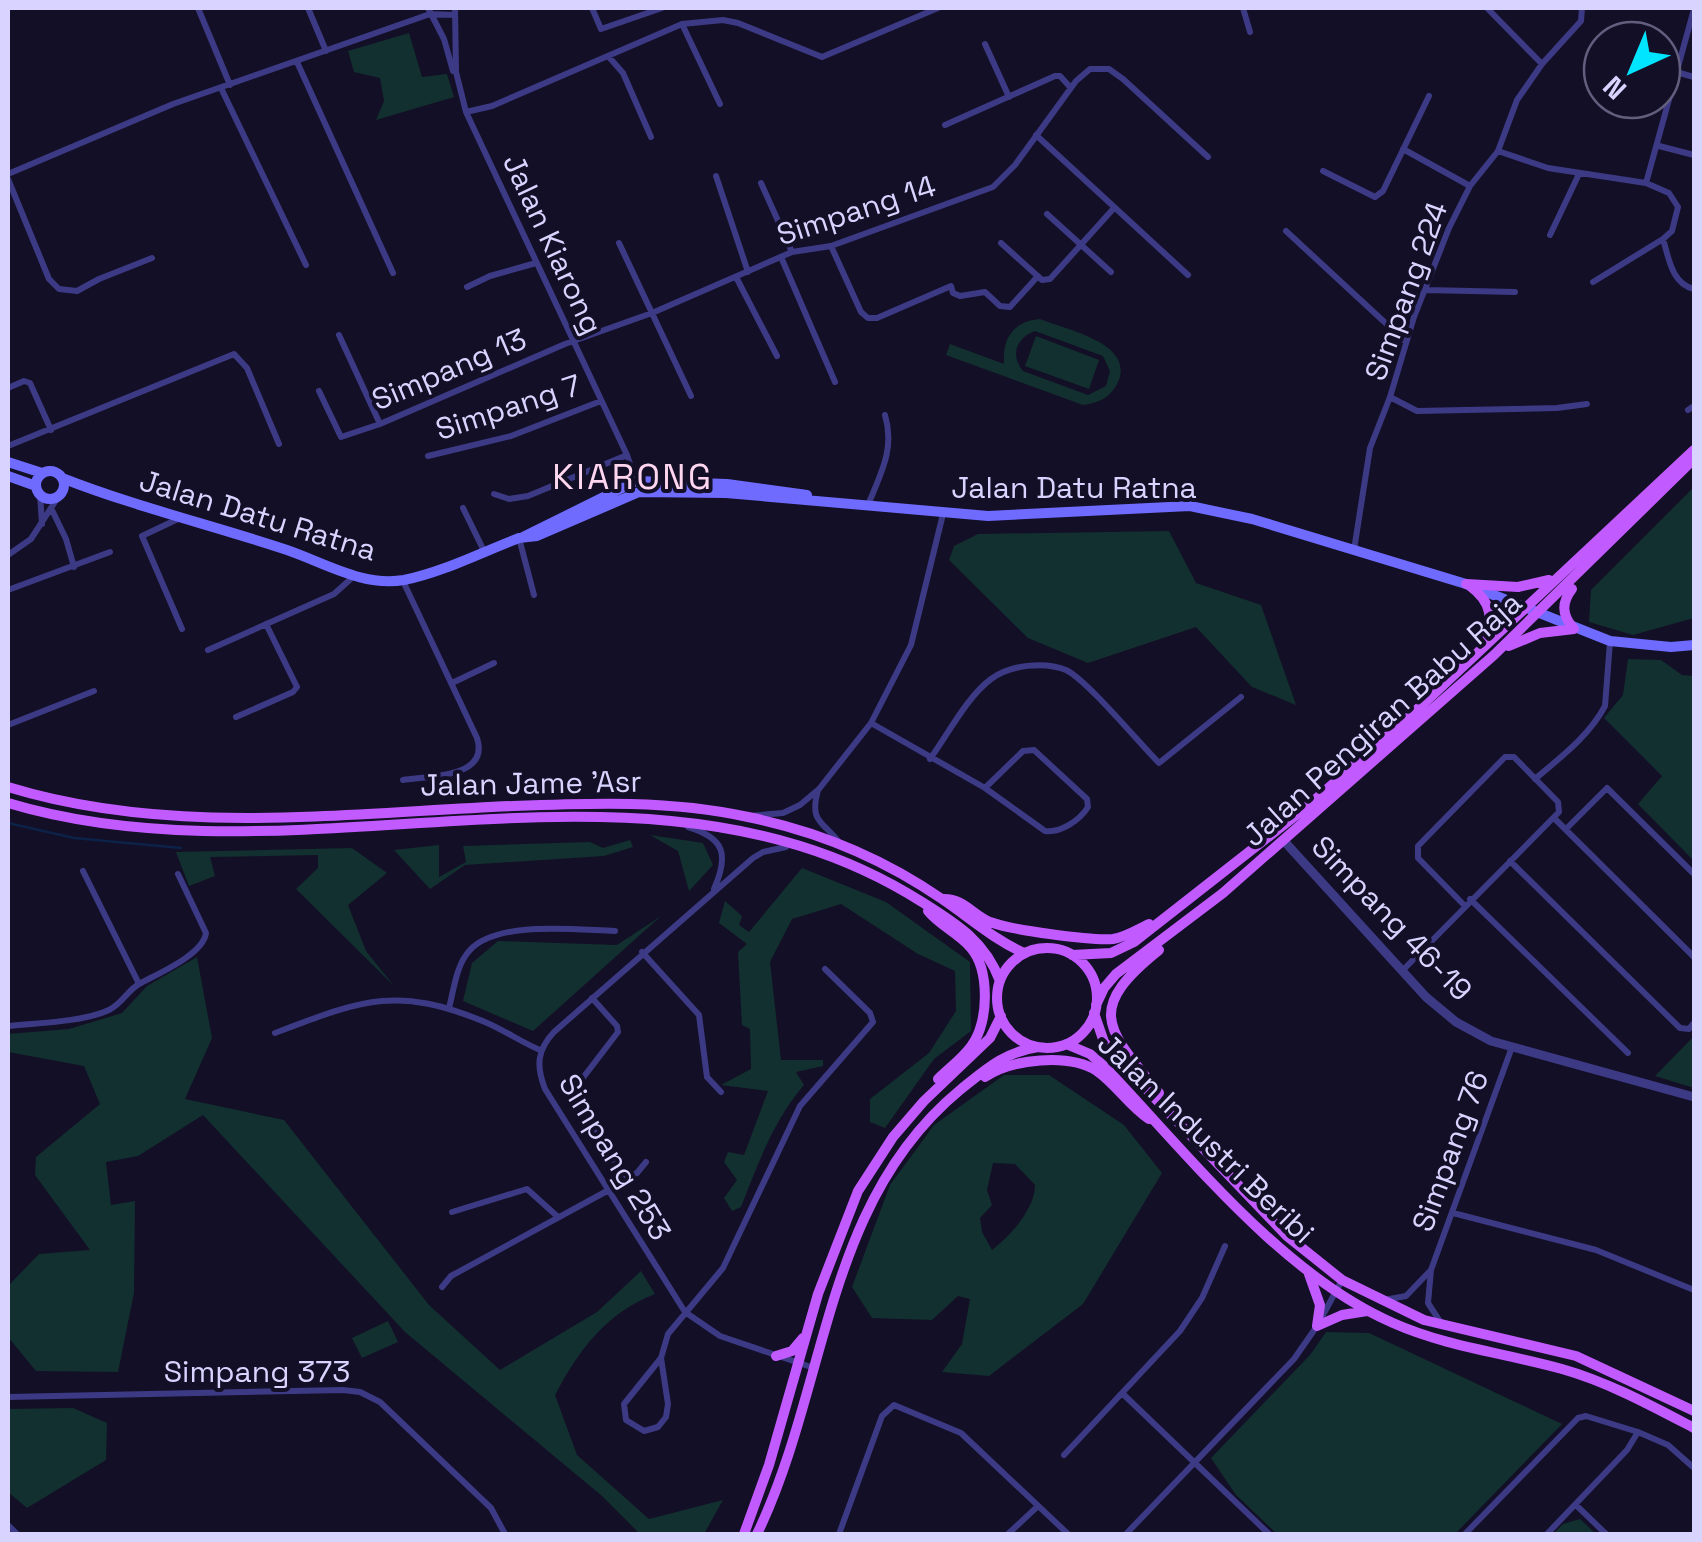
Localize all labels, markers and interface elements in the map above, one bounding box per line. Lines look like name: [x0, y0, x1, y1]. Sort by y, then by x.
north arrow: [1582, 20, 1682, 120]
text: N: [1595, 69, 1634, 107]
street label: Jalan Kiarong: [494, 147, 612, 341]
street label: Simpang 14: [772, 166, 940, 254]
street label: Simpang 224: [1356, 196, 1456, 386]
street label: Simpang 13: [366, 319, 532, 419]
street label: Simpang 7: [430, 365, 586, 449]
district label: KIARONG: [552, 455, 714, 499]
street label: Jalan Datu Ratna: [135, 460, 381, 570]
street label: Jalan Datu Ratna: [951, 468, 1197, 507]
street label: Jalan Pengiran Babu Raja: [1234, 583, 1530, 855]
street label: Jalan Jame 'Asr: [420, 762, 642, 804]
street label: Simpang 46-19: [1303, 827, 1481, 1009]
street label: Jalan Industri Beribi: [1089, 1024, 1323, 1252]
street label: Simpang 76: [1403, 1065, 1497, 1237]
street label: Simpang 253: [550, 1067, 680, 1247]
street label: Simpang 373: [164, 1352, 350, 1391]

